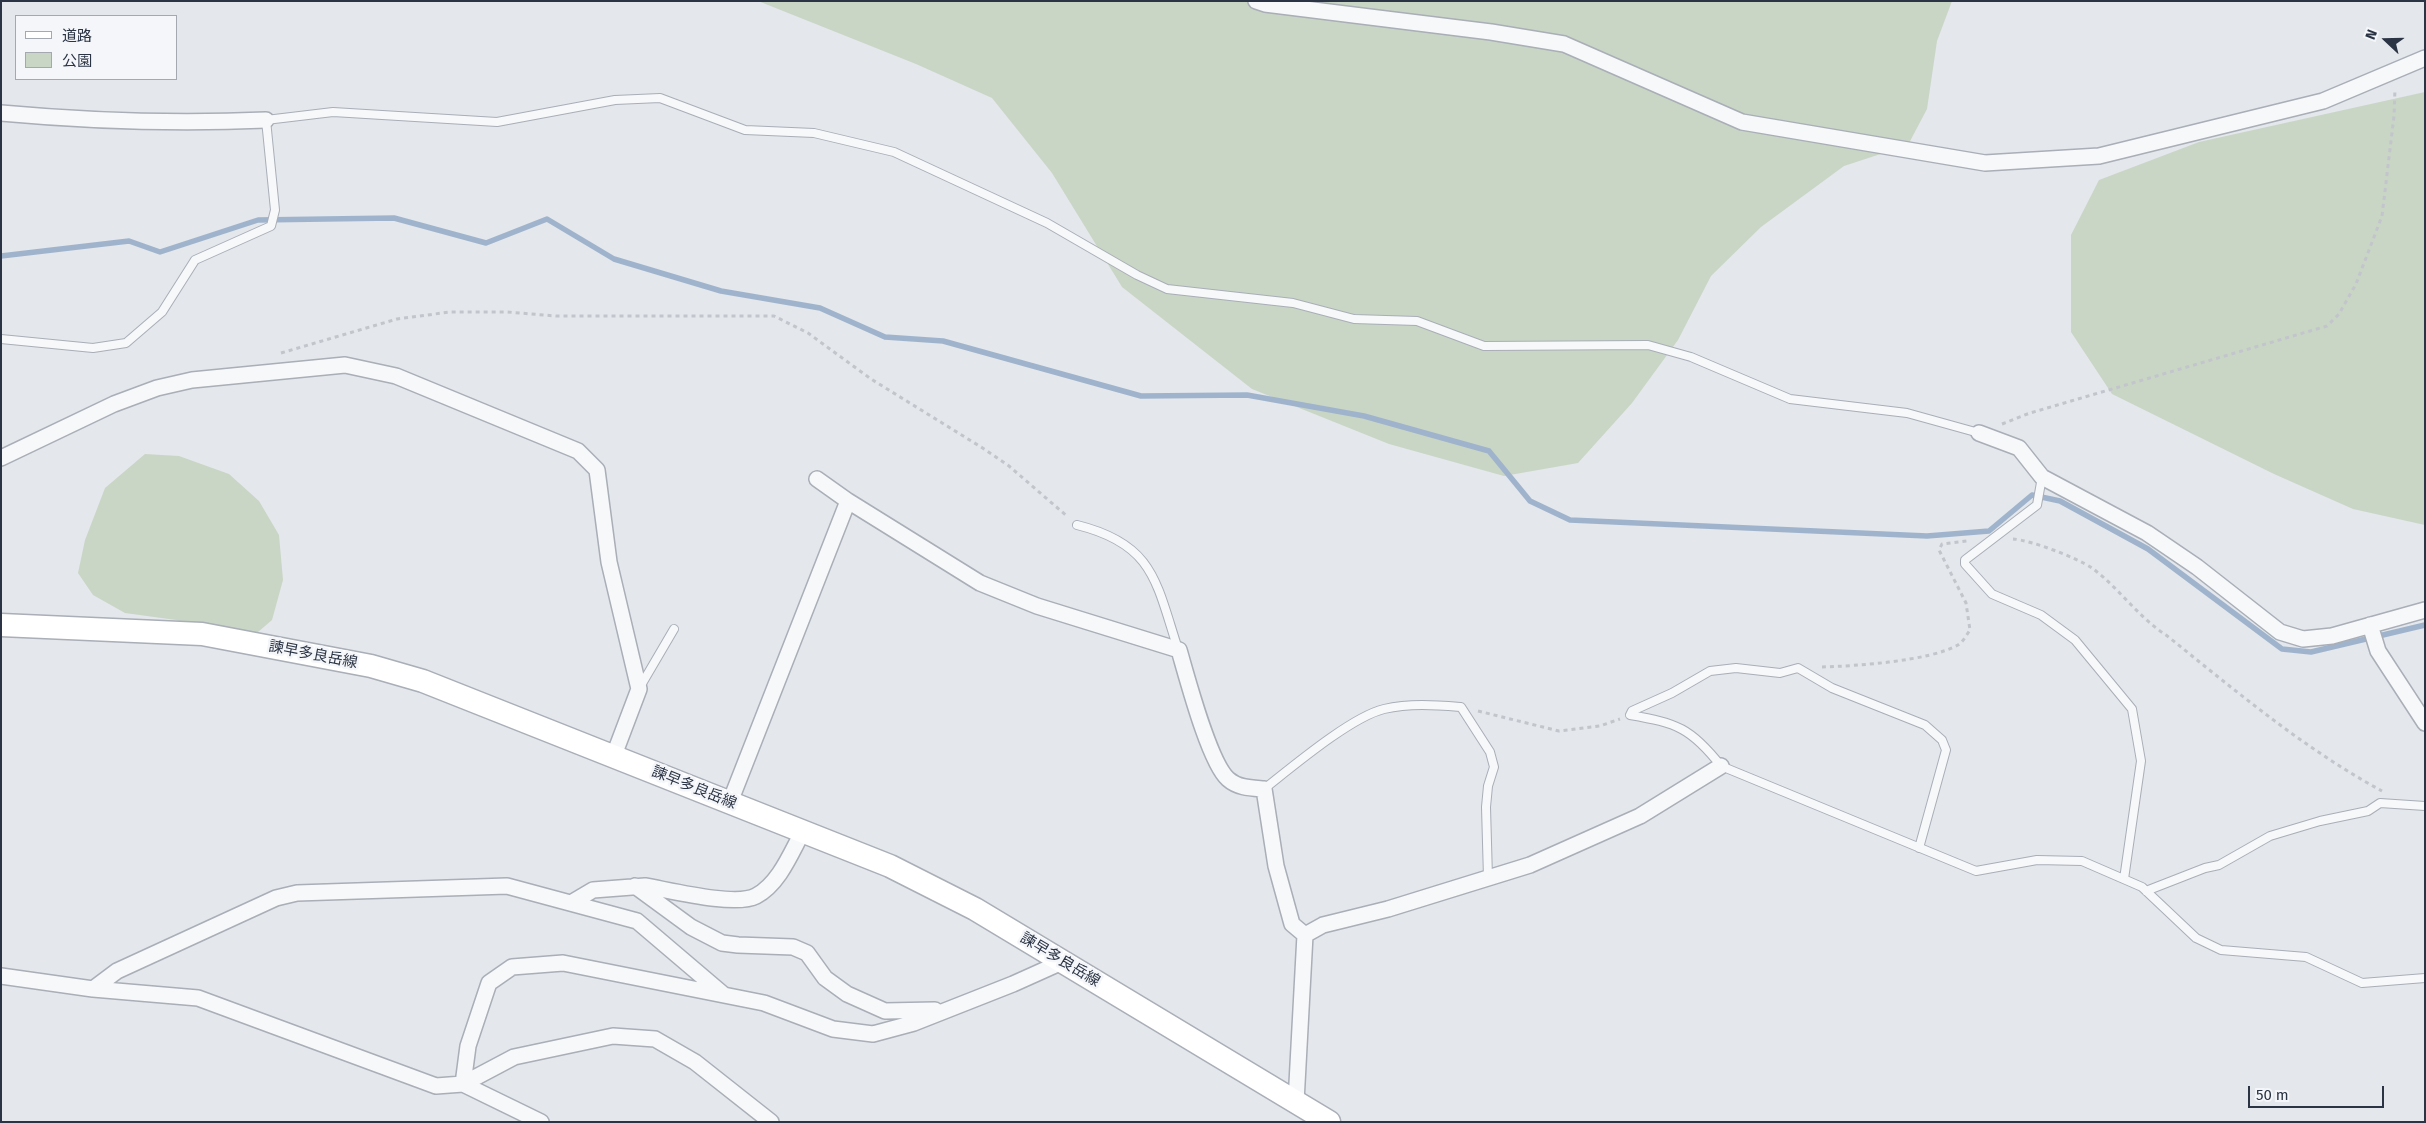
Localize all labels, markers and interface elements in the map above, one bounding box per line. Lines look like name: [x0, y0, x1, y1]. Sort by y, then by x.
legend: [15, 15, 178, 80]
north arrow: [2361, 15, 2411, 65]
text: 道路: [62, 27, 92, 45]
text: N: [2362, 27, 2381, 42]
text: 公園: [62, 52, 92, 70]
street label: 諫早多良岳線: [267, 638, 359, 672]
street label: 諫早多良岳線: [649, 763, 739, 813]
street label: 諫早多良岳線: [1017, 929, 1103, 991]
scale bar: [2251, 1076, 2387, 1108]
text: 50 m: [2256, 1086, 2289, 1104]

